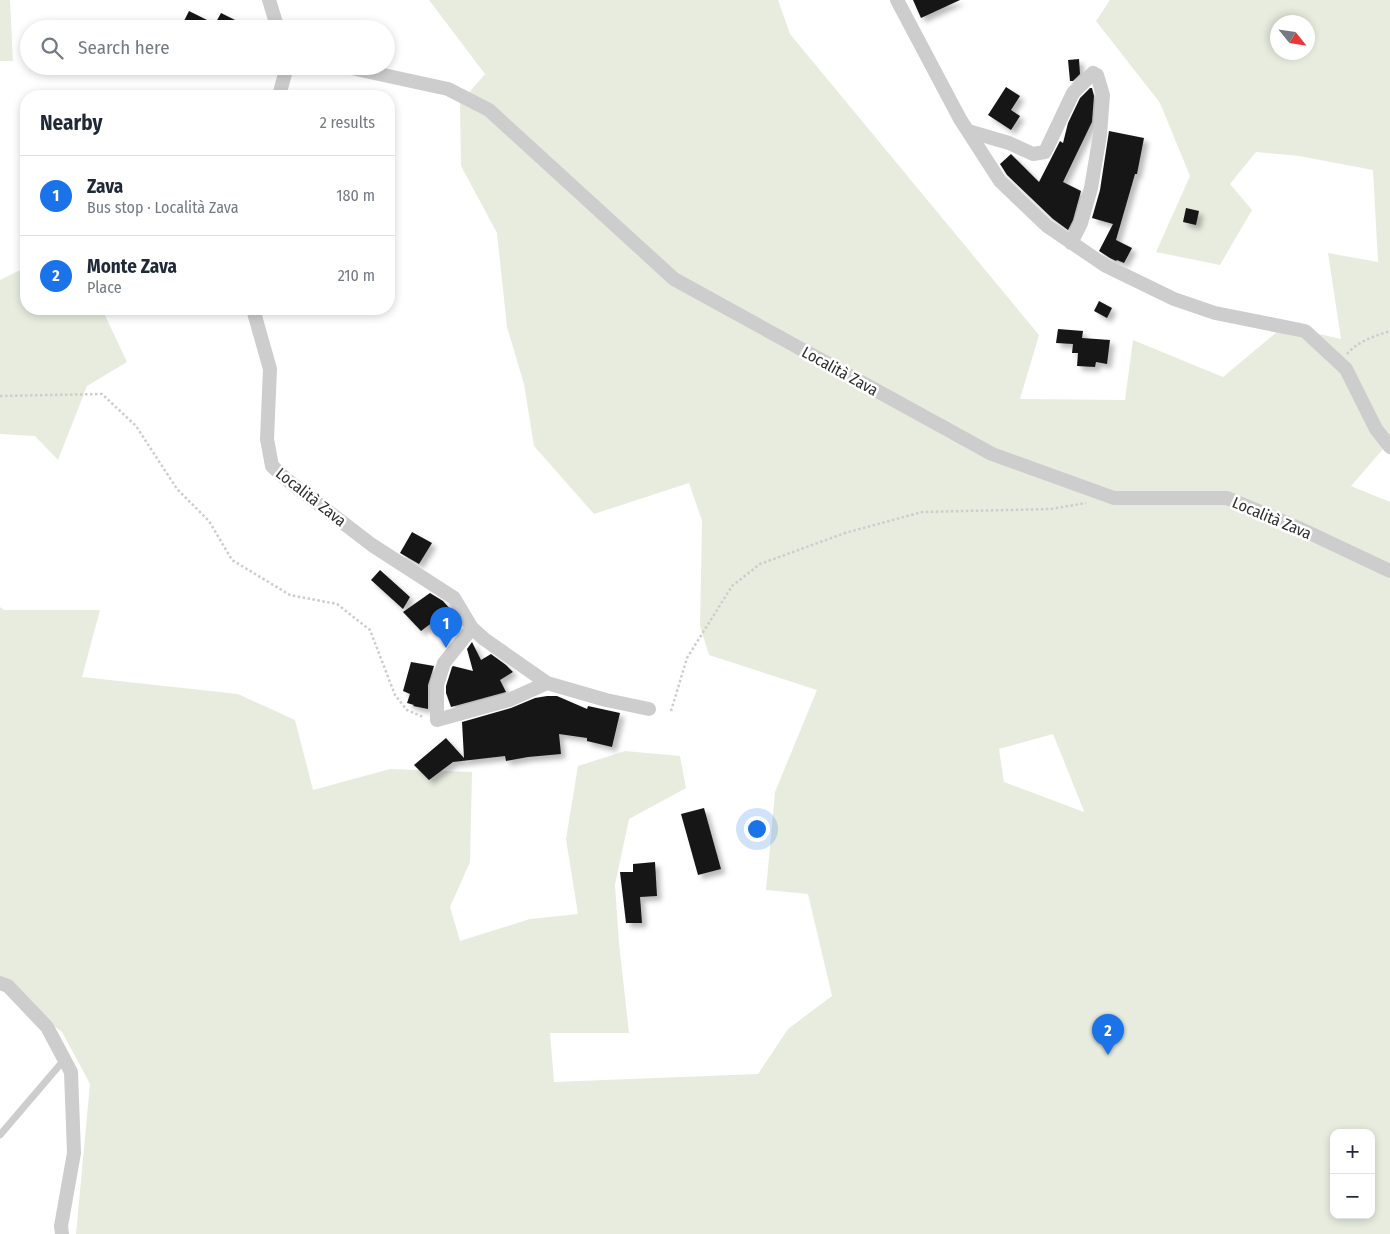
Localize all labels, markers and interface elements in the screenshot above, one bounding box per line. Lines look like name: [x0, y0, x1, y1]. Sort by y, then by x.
north arrow: [1270, 15, 1315, 60]
search box: [20, 20, 395, 75]
icon: search: [38, 34, 66, 62]
text: Search here: [78, 36, 170, 59]
text: Nearby: [40, 110, 102, 136]
text: 2 results: [320, 113, 375, 132]
text: Zava: [87, 175, 123, 198]
text: 1: [53, 186, 59, 205]
text: 180 m: [336, 186, 375, 205]
text: Bus stop · Località Zava: [87, 198, 239, 217]
text: Monte Zava: [87, 255, 177, 278]
text: 2: [52, 266, 60, 285]
text: 210 m: [338, 266, 375, 285]
text: Place: [87, 278, 122, 297]
street label: Località Zava: [799, 342, 882, 400]
street label: Località Zava: [272, 464, 350, 530]
street label: Località Zava: [1230, 493, 1315, 543]
pin: 1: [430, 607, 462, 648]
your location: [744, 816, 770, 842]
pin: 2: [1092, 1014, 1124, 1055]
map controls: [1330, 1129, 1375, 1219]
button: +: [1330, 1129, 1375, 1174]
button: −: [1330, 1174, 1375, 1219]

